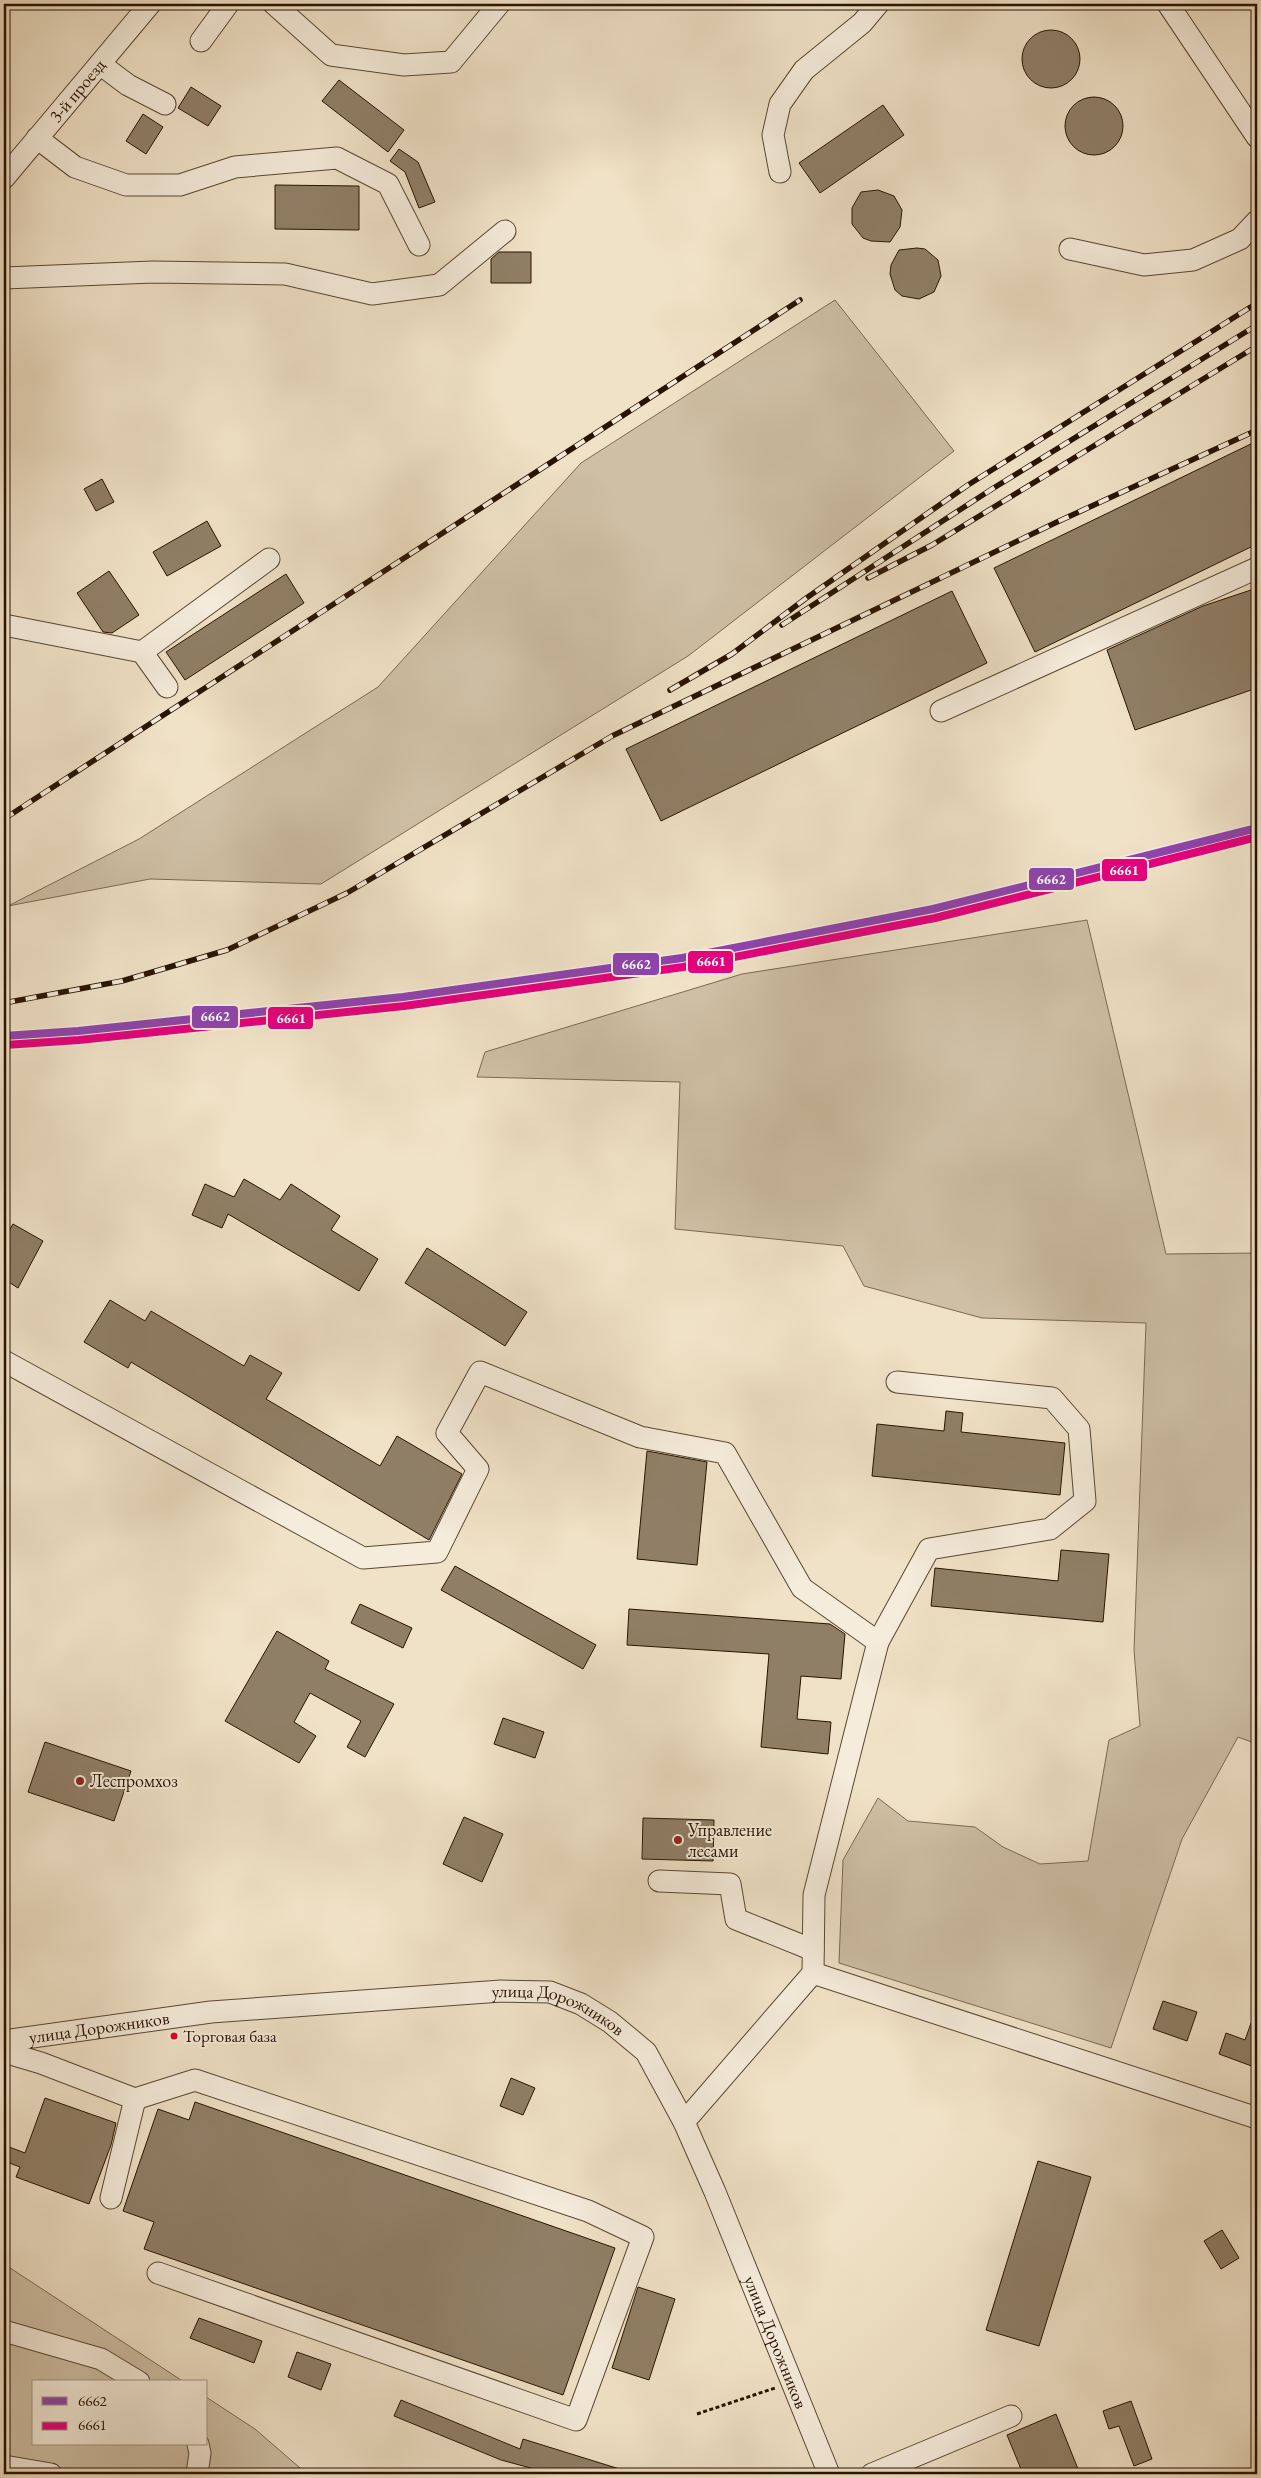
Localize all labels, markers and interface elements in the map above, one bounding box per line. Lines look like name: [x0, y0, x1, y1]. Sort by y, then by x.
street label: 3-й проезд: [44, 54, 110, 127]
line badge: 6661: [1101, 858, 1148, 882]
text: 6661: [1109, 861, 1139, 879]
line badge: 6662: [1028, 867, 1075, 891]
text: 6662: [1036, 870, 1066, 888]
line badge: 6661: [687, 950, 734, 974]
line badge: 6662: [612, 952, 660, 976]
text: 6661: [696, 952, 726, 970]
text: 6662: [621, 955, 651, 973]
line badge: 6662: [191, 1005, 239, 1029]
line badge: 6661: [267, 1006, 314, 1030]
text: 6662: [200, 1007, 230, 1025]
text: 6661: [276, 1009, 306, 1027]
place label: Леспромхоз: [90, 1769, 178, 1792]
marker: Леспромхоз: [74, 1775, 86, 1787]
place label: Управление лесами: [687, 1818, 772, 1862]
marker: Управление лесами: [672, 1834, 684, 1846]
street label: улица Дорожников: [491, 1979, 630, 2041]
street label: улица Дорожников: [27, 2006, 171, 2048]
place label: Торговая база: [183, 2025, 277, 2047]
marker: Торговая база: [169, 2031, 179, 2041]
street label: улица Дорожников: [739, 2272, 813, 2412]
legend: [32, 2380, 208, 2446]
text: 6662: [78, 2391, 108, 2410]
text: 6661: [78, 2415, 107, 2434]

